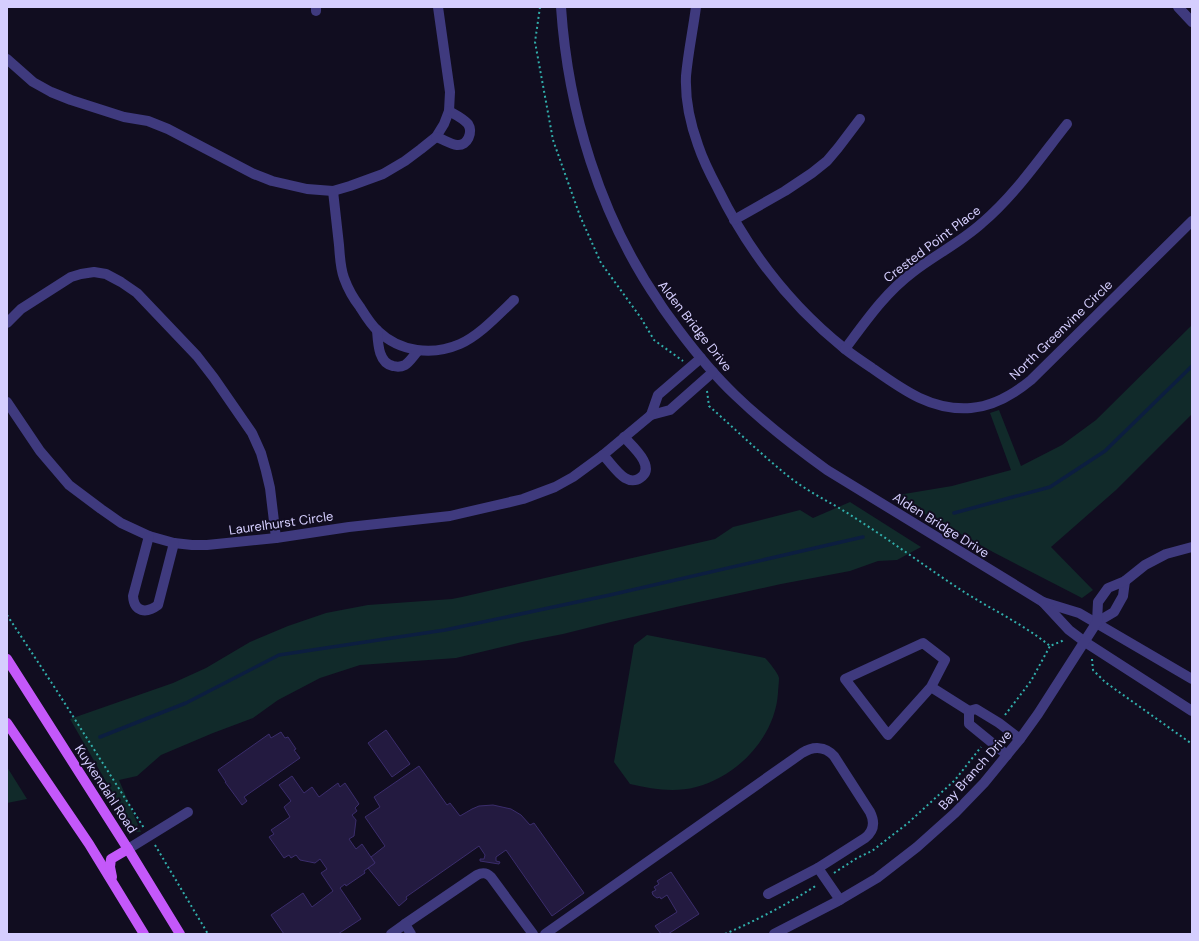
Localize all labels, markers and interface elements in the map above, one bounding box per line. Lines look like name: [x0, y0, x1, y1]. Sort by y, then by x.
street label: Crested Point Place: [880, 202, 984, 286]
street label: North Greenvine Circle: [1006, 276, 1116, 384]
street label: Alden Bridge Drive: [654, 277, 736, 375]
street label: Alden Bridge Drive: [890, 489, 992, 561]
street label: Laurelhurst Circle: [228, 507, 334, 539]
street label: Bay Branch Drive: [935, 727, 1015, 813]
street label: Kuykendahl Road: [71, 741, 141, 837]

